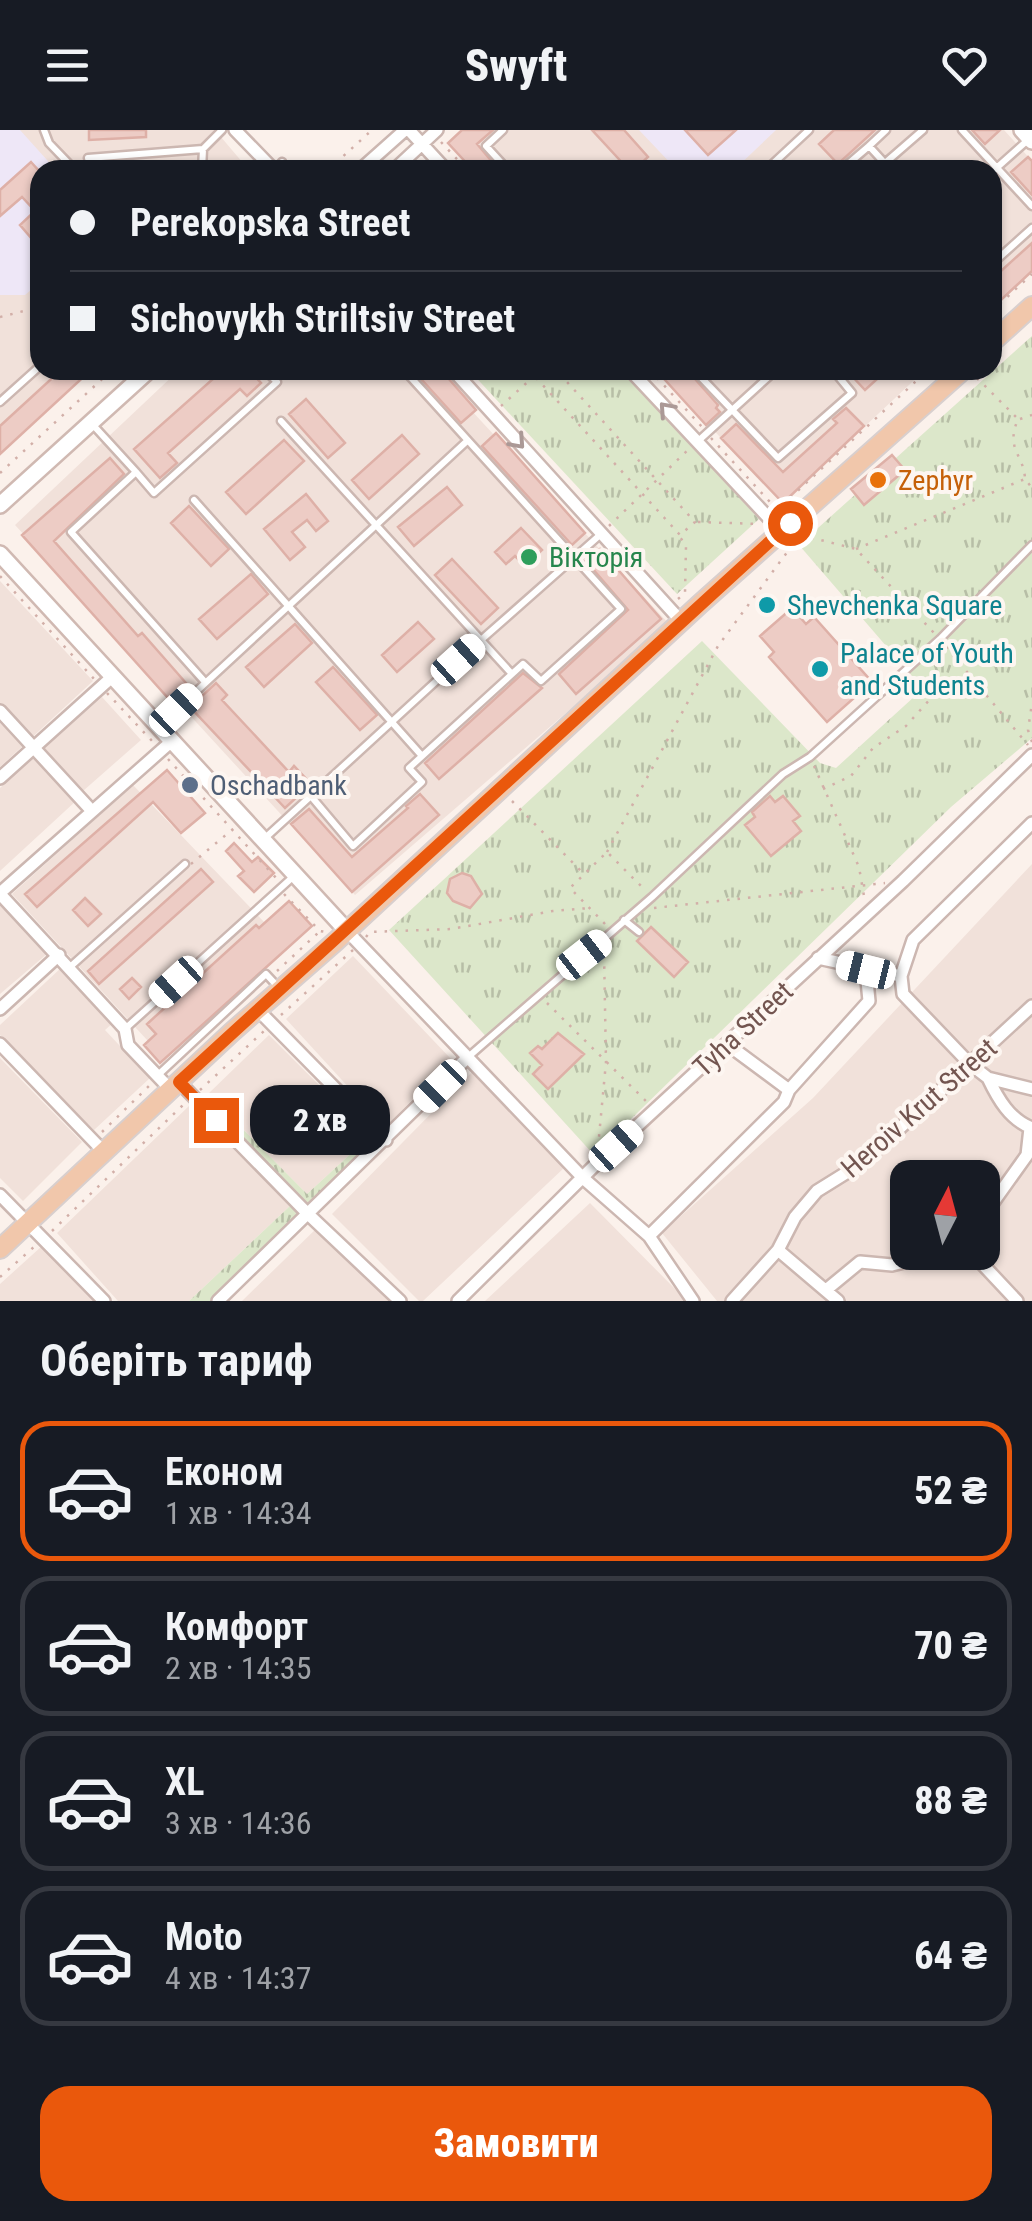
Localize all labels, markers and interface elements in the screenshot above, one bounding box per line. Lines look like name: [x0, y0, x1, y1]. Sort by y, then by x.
icon: menu: [40, 38, 95, 93]
icon: heart: [937, 38, 992, 93]
text: Swyft: [465, 39, 567, 92]
text: Perekopska Street: [130, 201, 410, 245]
text: Sichovykh Striltsiv Street: [130, 297, 515, 341]
one-way arrow: [659, 402, 677, 421]
one-way arrow: [507, 430, 525, 449]
place label: Zephyr: [898, 464, 973, 497]
marker: Zephyr: [867, 469, 889, 491]
route start: [768, 501, 813, 546]
place label: Вікторія: [549, 541, 643, 574]
marker: Вікторія: [518, 546, 540, 568]
place label: Shevchenka Square: [787, 589, 1002, 622]
marker: Shevchenka Square: [756, 594, 778, 616]
car: [426, 629, 490, 691]
place label: Palace of Youth and Students: [840, 637, 1014, 702]
marker: Palace of Youth and Students: [809, 658, 831, 680]
car: [144, 678, 208, 742]
place label: Oschadbank: [210, 769, 347, 802]
marker: Oschadbank: [179, 774, 201, 796]
car: [551, 925, 617, 985]
car: [833, 948, 899, 992]
car: [144, 951, 208, 1013]
street label: Tyha Street: [686, 975, 800, 1083]
street label: Heroiv Krut Street: [834, 1031, 1004, 1185]
car: [408, 1054, 472, 1118]
callout: 2 хв: [251, 1085, 391, 1155]
route end: [194, 1098, 239, 1143]
text: 2 хв: [293, 1101, 347, 1139]
car: [584, 1115, 648, 1177]
north arrow: [890, 1160, 1000, 1270]
map controls: [890, 1160, 1000, 1270]
text: Оберіть тариф: [40, 1334, 312, 1387]
icon: car: [45, 1446, 135, 1536]
text: Економ: [165, 1450, 284, 1494]
text: 52 ₴: [914, 1469, 987, 1513]
text: 1 хв · 14:34: [165, 1494, 311, 1532]
icon: car: [45, 1601, 135, 1691]
text: Комфорт: [165, 1605, 308, 1649]
text: 70 ₴: [914, 1624, 987, 1668]
text: 2 хв · 14:35: [165, 1649, 311, 1687]
icon: car: [45, 1756, 135, 1846]
text: XL: [165, 1760, 204, 1804]
text: 88 ₴: [914, 1779, 987, 1823]
text: 3 хв · 14:36: [165, 1804, 311, 1842]
icon: car: [45, 1911, 135, 2001]
text: Moto: [165, 1915, 243, 1959]
text: 64 ₴: [914, 1934, 987, 1978]
text: 4 хв · 14:37: [165, 1959, 311, 1997]
button: Замовити: [40, 2086, 992, 2201]

